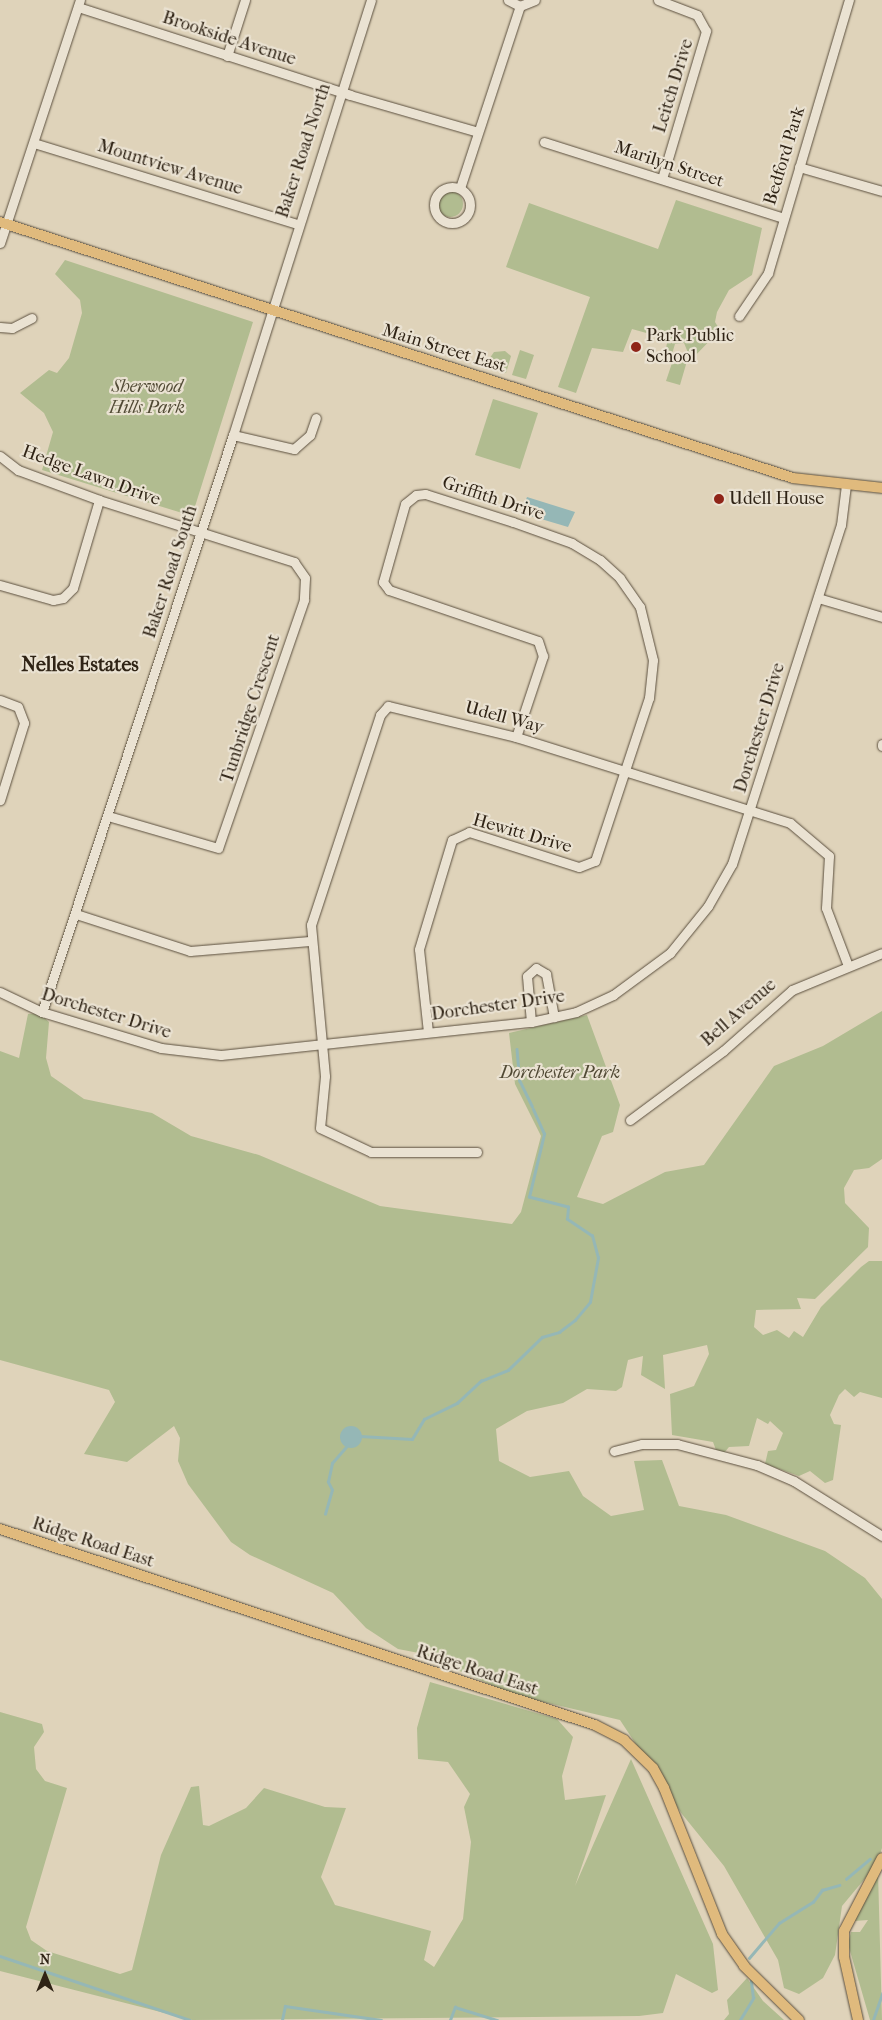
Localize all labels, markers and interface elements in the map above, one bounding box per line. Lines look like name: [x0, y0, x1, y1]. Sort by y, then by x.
street label: Brookside Avenue: [160, 7, 298, 71]
street label: Leitch Drive: [649, 36, 699, 136]
street label: Baker Road North: [272, 81, 336, 221]
street label: Bedford Park: [760, 104, 810, 208]
street label: Mountview Avenue: [95, 136, 245, 200]
street label: Marilyn Street: [612, 137, 726, 193]
street label: Main Street East: [380, 320, 508, 378]
place label: Park Public School: [646, 326, 734, 368]
marker: Park Public School: [630, 341, 642, 353]
park label: Sherwood Hills Park: [109, 377, 185, 419]
street label: Hedge Lawn Drive: [19, 441, 163, 511]
street label: Griffith Drive: [439, 472, 547, 526]
place label: Udell House: [729, 488, 824, 510]
marker: Udell House: [713, 493, 725, 505]
street label: Baker Road South: [139, 503, 203, 641]
street label: Tunbridge Crescent: [217, 632, 285, 786]
district label: Nelles Estates: [21, 652, 139, 676]
street label: Dorchester Drive: [730, 660, 790, 796]
street label: Udell Way: [462, 697, 546, 739]
street label: Hewitt Drive: [470, 810, 574, 858]
street label: Bell Avenue: [697, 975, 781, 1051]
street label: Dorchester Drive: [38, 984, 174, 1044]
street label: Dorchester Drive: [430, 986, 566, 1026]
park label: Dorchester Park: [500, 1062, 620, 1084]
street label: Ridge Road East: [29, 1513, 157, 1573]
street label: Ridge Road East: [413, 1641, 541, 1701]
north arrow: [20, 1950, 70, 2000]
text: N: [40, 1951, 50, 1968]

